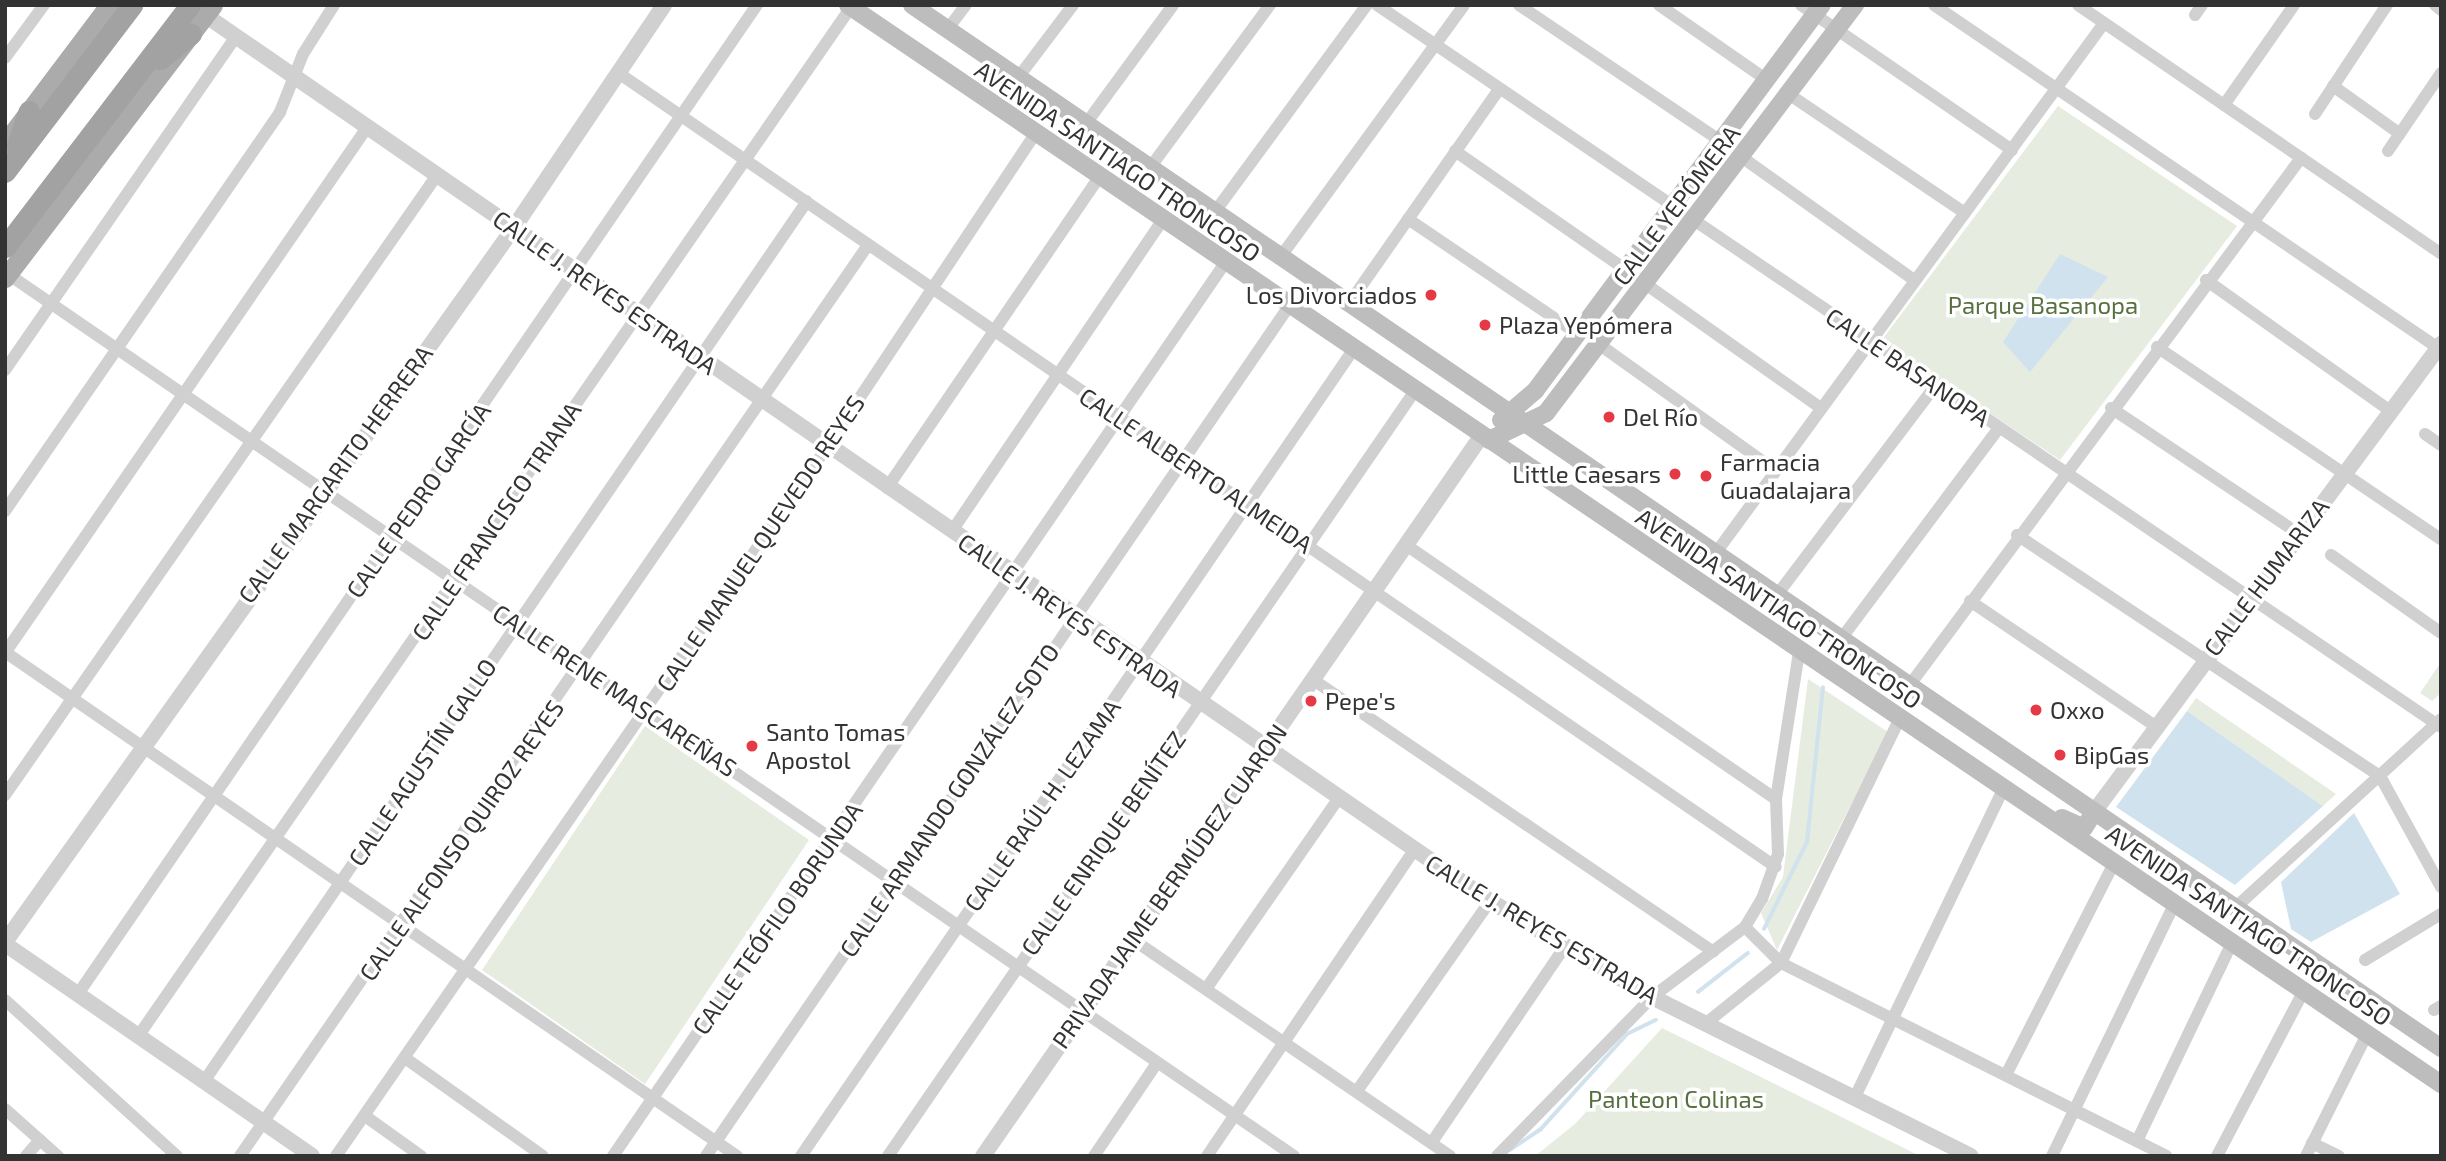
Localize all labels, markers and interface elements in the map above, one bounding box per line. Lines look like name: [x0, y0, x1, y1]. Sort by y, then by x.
street label: AVENIDA SANTIAGO TRONCOSO: [969, 54, 1267, 268]
street label: CALLE YEPÓMERA: [1606, 119, 1746, 291]
street label: CALLE J. REYES ESTRADA: [488, 204, 722, 380]
place label: Los Divorciados: [1246, 281, 1417, 309]
marker: Los Divorciados: [1423, 287, 1439, 303]
park label: Parque Basanopa: [1948, 291, 2138, 319]
street label: CALLE BASANOPA: [1821, 302, 1995, 432]
place label: Plaza Yepómera: [1499, 311, 1673, 339]
marker: Plaza Yepómera: [1477, 317, 1493, 333]
street label: CALLE MARGARITO HERRERA: [232, 340, 438, 608]
street label: CALLE ALBERTO ALMEIDA: [1074, 381, 1318, 559]
street label: CALLE MANUEL QUEVEDO REYES: [650, 389, 870, 697]
street label: CALLE FRANCISCO TRIANA: [405, 396, 587, 646]
street label: CALLE PEDRO GARCÍA: [340, 397, 496, 603]
place label: Del Río: [1623, 403, 1699, 431]
marker: Del Río: [1601, 409, 1617, 425]
place label: Farmacia Guadalajara: [1720, 448, 1851, 504]
place label: Little Caesars: [1512, 460, 1661, 488]
marker: Little Caesars: [1667, 466, 1683, 482]
marker: Farmacia Guadalajara: [1698, 468, 1714, 484]
street label: CALLE HUMARIZA: [2197, 493, 2335, 661]
street label: AVENIDA SANTIAGO TRONCOSO: [1630, 501, 1928, 715]
street label: CALLE J. REYES ESTRADA: [953, 527, 1187, 703]
street label: CALLE RENE MASCAREÑAS: [488, 598, 742, 782]
street label: CALLE ARMANDO GONZÁLEZ SOTO: [833, 638, 1065, 962]
street label: CALLE AGUSTÍN GALLO: [342, 653, 502, 871]
place label: Pepe's: [1325, 687, 1396, 715]
street label: CALLE RAÚL H. LEZAMA: [958, 693, 1126, 917]
marker: Pepe's: [1303, 693, 1319, 709]
street label: CALLE ALFONSO QUIROZ REYES: [353, 694, 569, 986]
place label: Oxxo: [2050, 696, 2105, 724]
marker: Oxxo: [2028, 702, 2044, 718]
place label: Santo Tomas Apostol: [766, 718, 906, 774]
street label: PRIVADA JAIME BERMÚDEZ CUARON: [1045, 718, 1293, 1054]
street label: CALLE ENRIQUE BENÍTEZ: [1015, 725, 1191, 961]
marker: Santo Tomas Apostol: [744, 738, 760, 754]
place label: BipGas: [2074, 741, 2149, 769]
marker: BipGas: [2052, 747, 2068, 763]
street label: CALLE TEÓFILO BORUNDA: [686, 796, 868, 1040]
street label: AVENIDA SANTIAGO TRONCOSO: [2100, 818, 2398, 1032]
street label: CALLE J. REYES ESTRADA: [1420, 848, 1664, 1010]
park label: Panteon Colinas: [1588, 1085, 1764, 1113]

